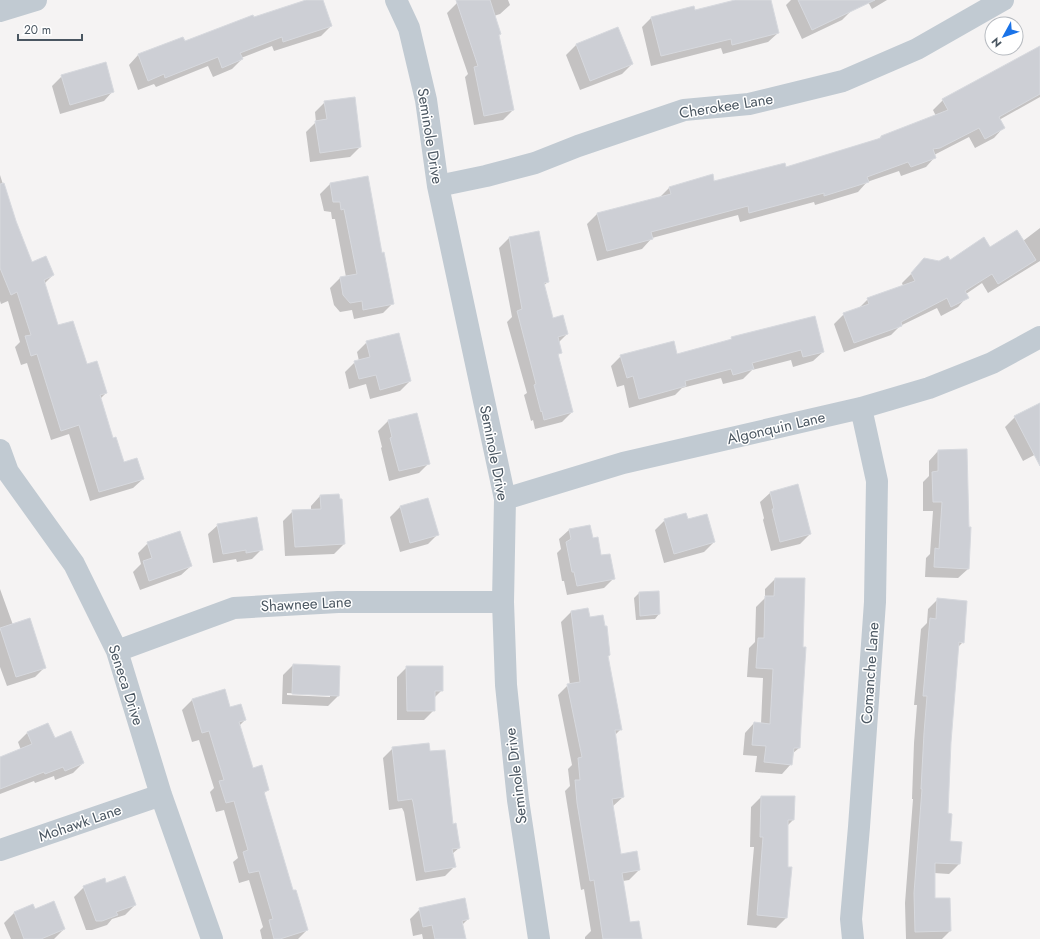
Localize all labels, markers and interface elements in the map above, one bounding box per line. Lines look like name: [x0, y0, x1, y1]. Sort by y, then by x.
scale bar: [18, 16, 82, 42]
north arrow: [984, 16, 1024, 56]
text: 20 m: [24, 21, 51, 39]
text: N: [987, 34, 1005, 51]
street label: Seminole Drive: [412, 87, 448, 186]
street label: Cherokee Lane: [677, 88, 775, 124]
street label: Seminole Drive: [474, 403, 514, 503]
street label: Algonquin Lane: [725, 406, 828, 450]
street label: Shawnee Lane: [260, 591, 352, 617]
street label: Comanche Lane: [855, 621, 885, 725]
street label: Seneca Drive: [103, 642, 149, 728]
street label: Seminole Drive: [499, 726, 533, 825]
street label: Mohawk Lane: [36, 798, 125, 847]

